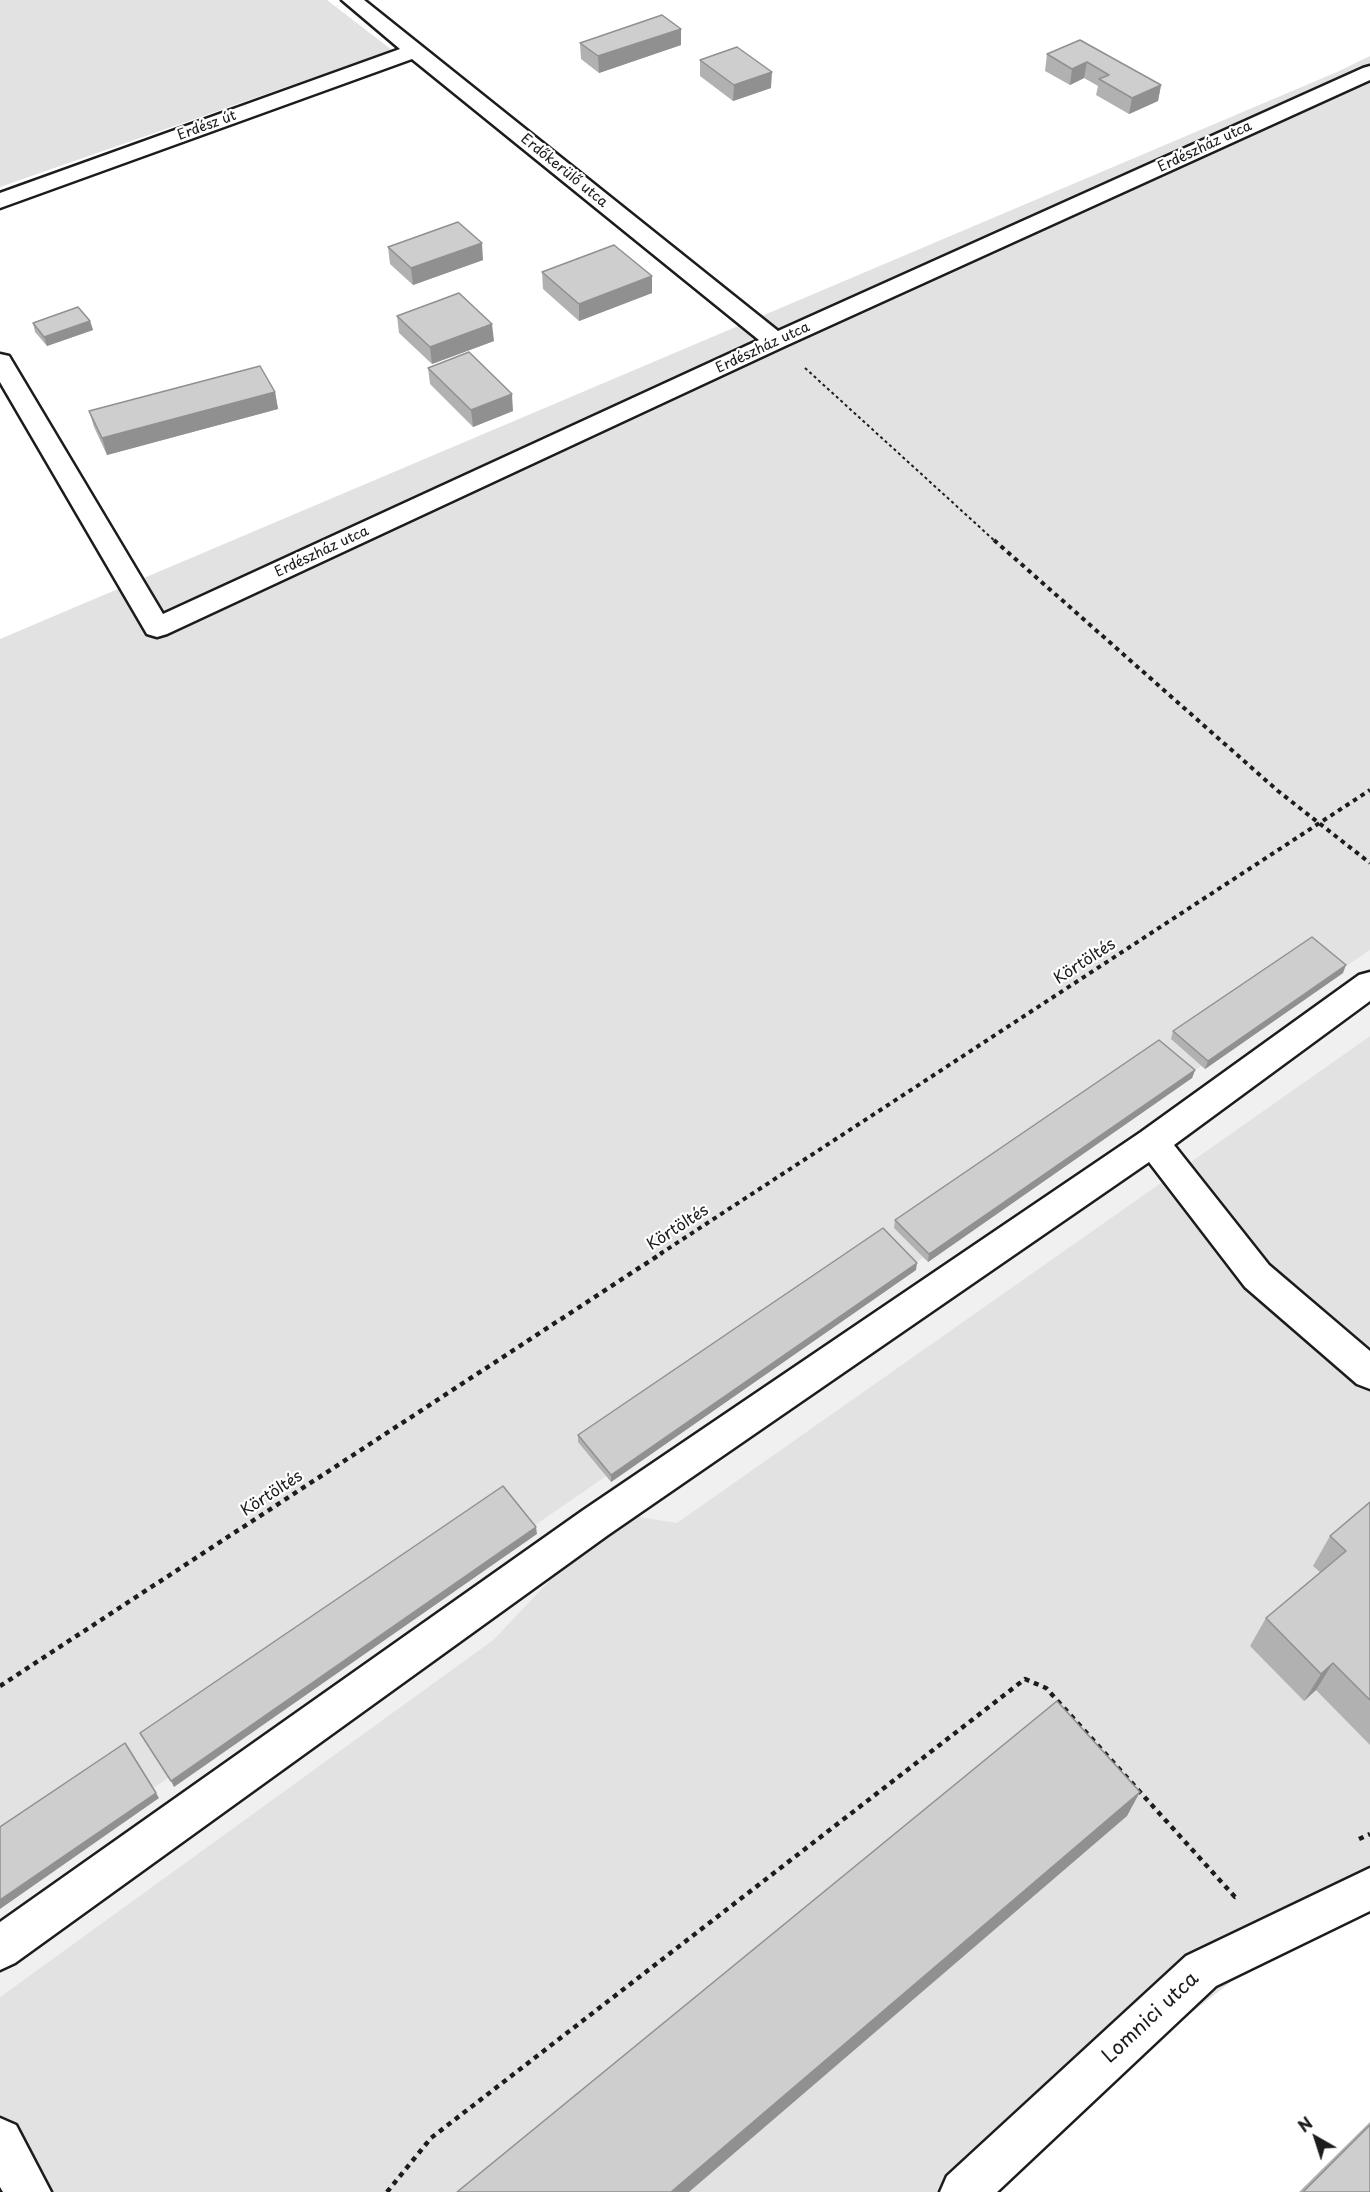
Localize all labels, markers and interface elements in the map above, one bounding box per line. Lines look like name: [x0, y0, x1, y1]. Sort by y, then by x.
street label: Erdész út: [175, 108, 239, 144]
street label: Erdészház utca: [1155, 118, 1255, 176]
street label: Erdőkerülő utca: [517, 131, 611, 211]
street label: Erdészház utca: [713, 319, 813, 377]
street label: Erdészház utca: [272, 523, 372, 581]
street label: Körtöltés: [1051, 935, 1119, 989]
street label: Körtöltés: [644, 1201, 712, 1255]
street label: Körtöltés: [238, 1467, 306, 1521]
street label: Lomnici utca: [1098, 1967, 1204, 2069]
north arrow: [1286, 2108, 1346, 2168]
text: N: [1292, 2111, 1317, 2137]

